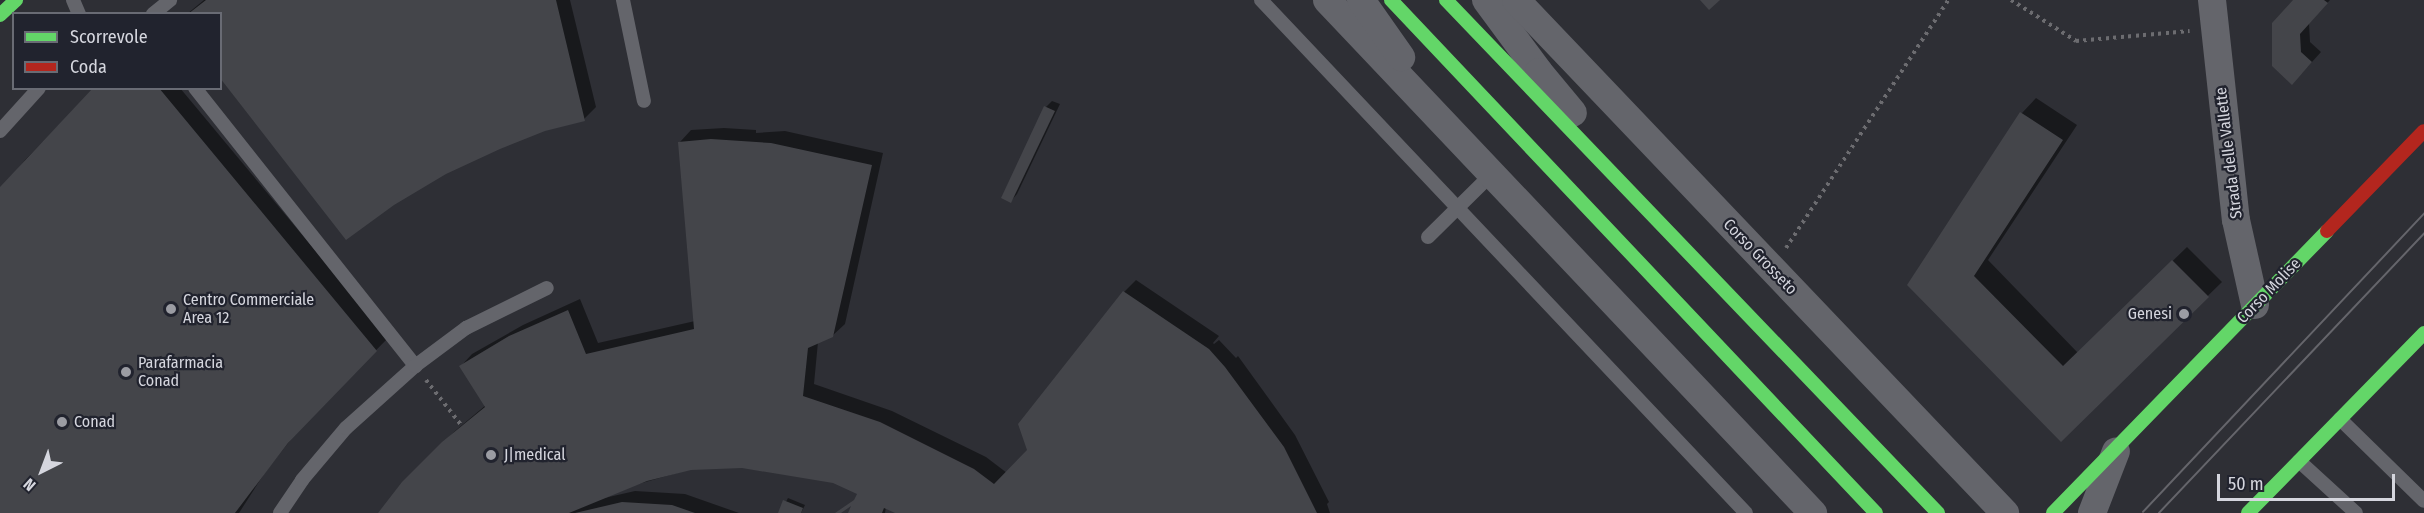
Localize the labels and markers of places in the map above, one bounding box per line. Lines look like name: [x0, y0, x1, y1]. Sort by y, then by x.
place label: Centro Commerciale Area 12: [183, 290, 314, 328]
marker: Centro Commerciale Area 12: [164, 302, 178, 316]
place label: Genesi: [2128, 304, 2172, 324]
marker: Genesi: [2177, 307, 2191, 321]
place label: Parafarmacia Conad: [138, 353, 223, 391]
marker: Parafarmacia Conad: [119, 365, 133, 379]
place label: Conad: [74, 412, 115, 432]
marker: Conad: [55, 415, 69, 429]
place label: J|medical: [504, 445, 565, 465]
marker: J|medical: [482, 446, 500, 464]

